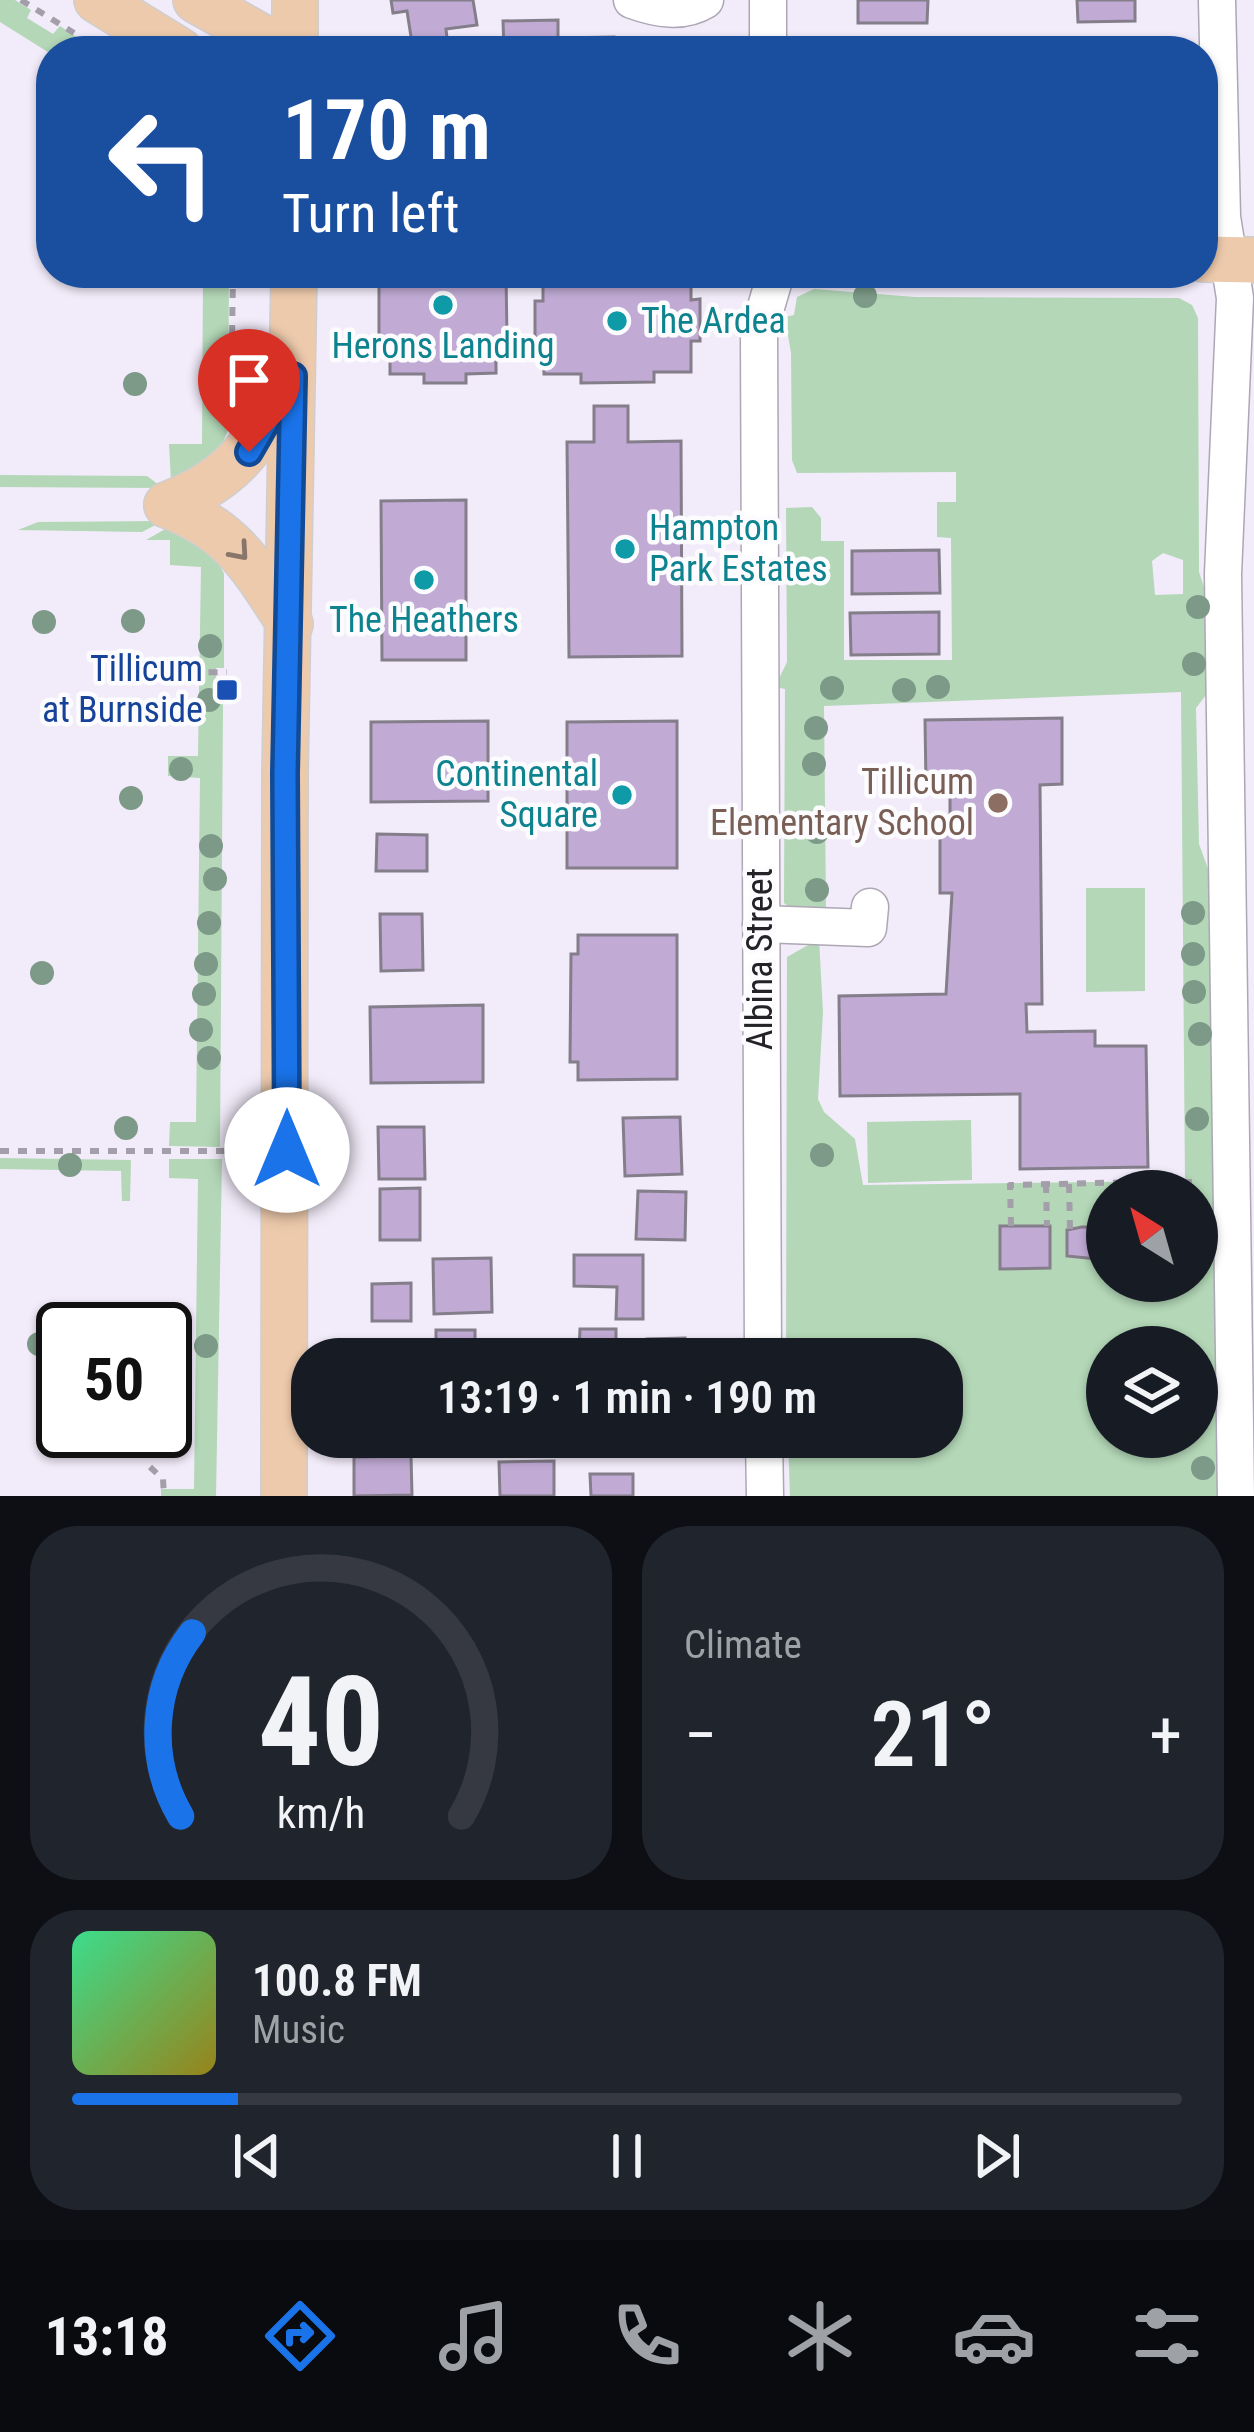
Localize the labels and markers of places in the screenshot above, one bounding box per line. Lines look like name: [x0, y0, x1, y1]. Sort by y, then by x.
marker: Herons Landing: [430, 292, 456, 318]
place label: The Ardea: [641, 300, 786, 342]
marker: The Ardea: [604, 308, 630, 334]
place label: Herons Landing: [331, 325, 555, 367]
pin: [198, 329, 300, 452]
place label: Hampton Park Estates: [649, 507, 828, 590]
marker: Hampton Park Estates: [612, 536, 638, 562]
marker: The Heathers: [411, 567, 437, 593]
place label: The Heathers: [329, 599, 519, 641]
place label: Tillicum at Burnside: [42, 648, 203, 731]
marker: Tillicum at Burnside: [214, 677, 240, 703]
place label: Continental Square: [435, 753, 598, 836]
place label: Tillicum Elementary School: [710, 761, 974, 844]
marker: Continental Square: [609, 782, 635, 808]
marker: Tillicum Elementary School: [985, 790, 1011, 816]

